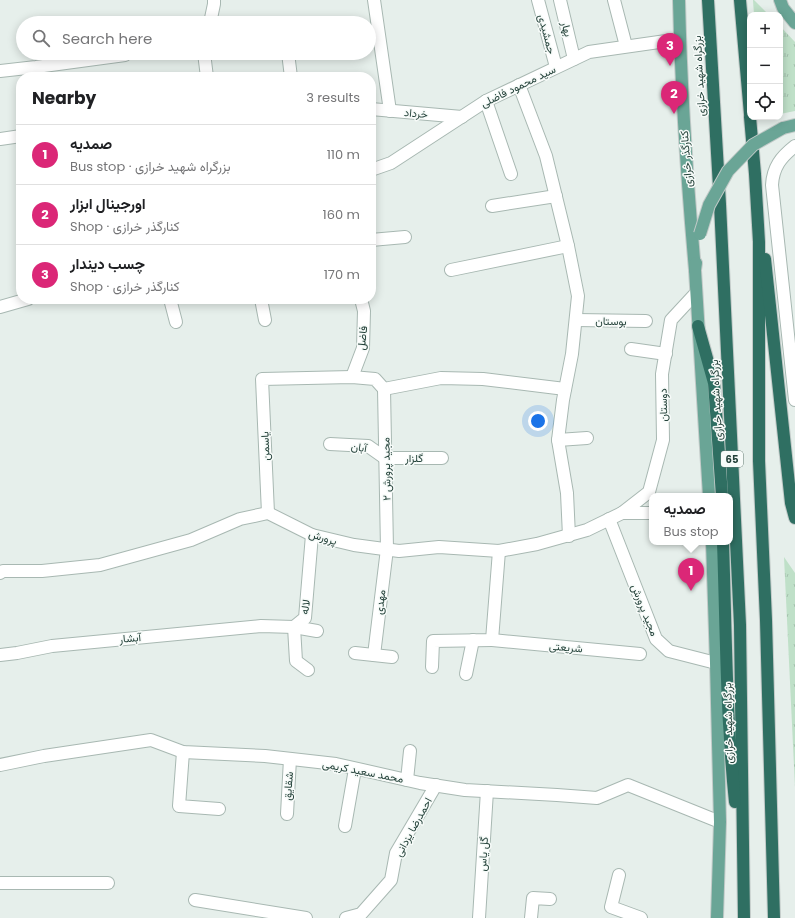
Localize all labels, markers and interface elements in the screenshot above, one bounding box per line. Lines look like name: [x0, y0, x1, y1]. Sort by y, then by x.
street label: جمشیدی: [534, 12, 560, 56]
map controls: [747, 12, 783, 120]
button: +: [747, 12, 783, 48]
search box: [16, 16, 376, 60]
street label: بهار: [557, 19, 577, 38]
icon: search: [30, 27, 52, 49]
text: Search here: [62, 28, 152, 49]
pin: 3: [657, 33, 683, 66]
street label: بزرگراه شهید خرازی: [689, 35, 709, 117]
button: −: [747, 48, 783, 84]
street label: سید محمود فاضلی: [478, 61, 559, 111]
pin: 2: [661, 81, 687, 114]
button: locate: [747, 84, 783, 120]
text: Nearby: [32, 86, 96, 110]
text: 3 results: [306, 88, 360, 107]
street label: خرداد: [403, 104, 429, 122]
street label: کنارگذر خرازی: [676, 130, 696, 188]
text: صمدیه: [70, 133, 112, 154]
text: 1: [43, 145, 47, 164]
text: 110 m: [327, 145, 360, 164]
text: Bus stop · بزرگراه شهید خرازی: [70, 157, 231, 176]
text: اورجینال ابزار: [70, 193, 146, 214]
text: 2: [41, 205, 49, 224]
text: 160 m: [323, 205, 360, 224]
text: Shop · کنارگذر خرازی: [70, 217, 180, 236]
text: چسب دیندار: [70, 253, 145, 274]
text: 3: [41, 265, 49, 284]
text: 170 m: [324, 265, 360, 284]
text: Shop · کنارگذر خرازی: [70, 277, 180, 296]
street label: بوستان: [595, 313, 627, 329]
street label: فاضل: [353, 325, 371, 351]
street label: بزرگراه شهید خرازی: [706, 359, 726, 441]
street label: دوستان: [655, 388, 671, 422]
your location: [528, 411, 548, 431]
street label: یاسمن: [256, 431, 274, 461]
street label: مجید پرورش ۲: [377, 437, 395, 501]
street label: آبان: [350, 438, 370, 456]
street label: گلزار: [404, 450, 423, 466]
road number: 65: [721, 451, 743, 467]
popup: [649, 493, 733, 545]
text: صمدیه: [663, 498, 706, 519]
text: Bus stop: [663, 522, 719, 541]
street label: پرورش: [307, 525, 339, 549]
pin: 1: [678, 558, 704, 591]
street label: مجید پرورش: [627, 582, 663, 639]
street label: مهدی: [371, 589, 389, 615]
street label: لاله: [296, 598, 314, 616]
street label: آبشار: [117, 629, 143, 647]
street label: شریعتی: [548, 638, 584, 656]
street label: بزرگراه شهید خرازی: [719, 682, 737, 764]
street label: محمد سعید کریمی: [321, 755, 405, 787]
street label: شقایق: [279, 771, 297, 801]
street label: احمدرضا یزدانی: [390, 795, 436, 859]
street label: گل یاس: [474, 836, 492, 872]

